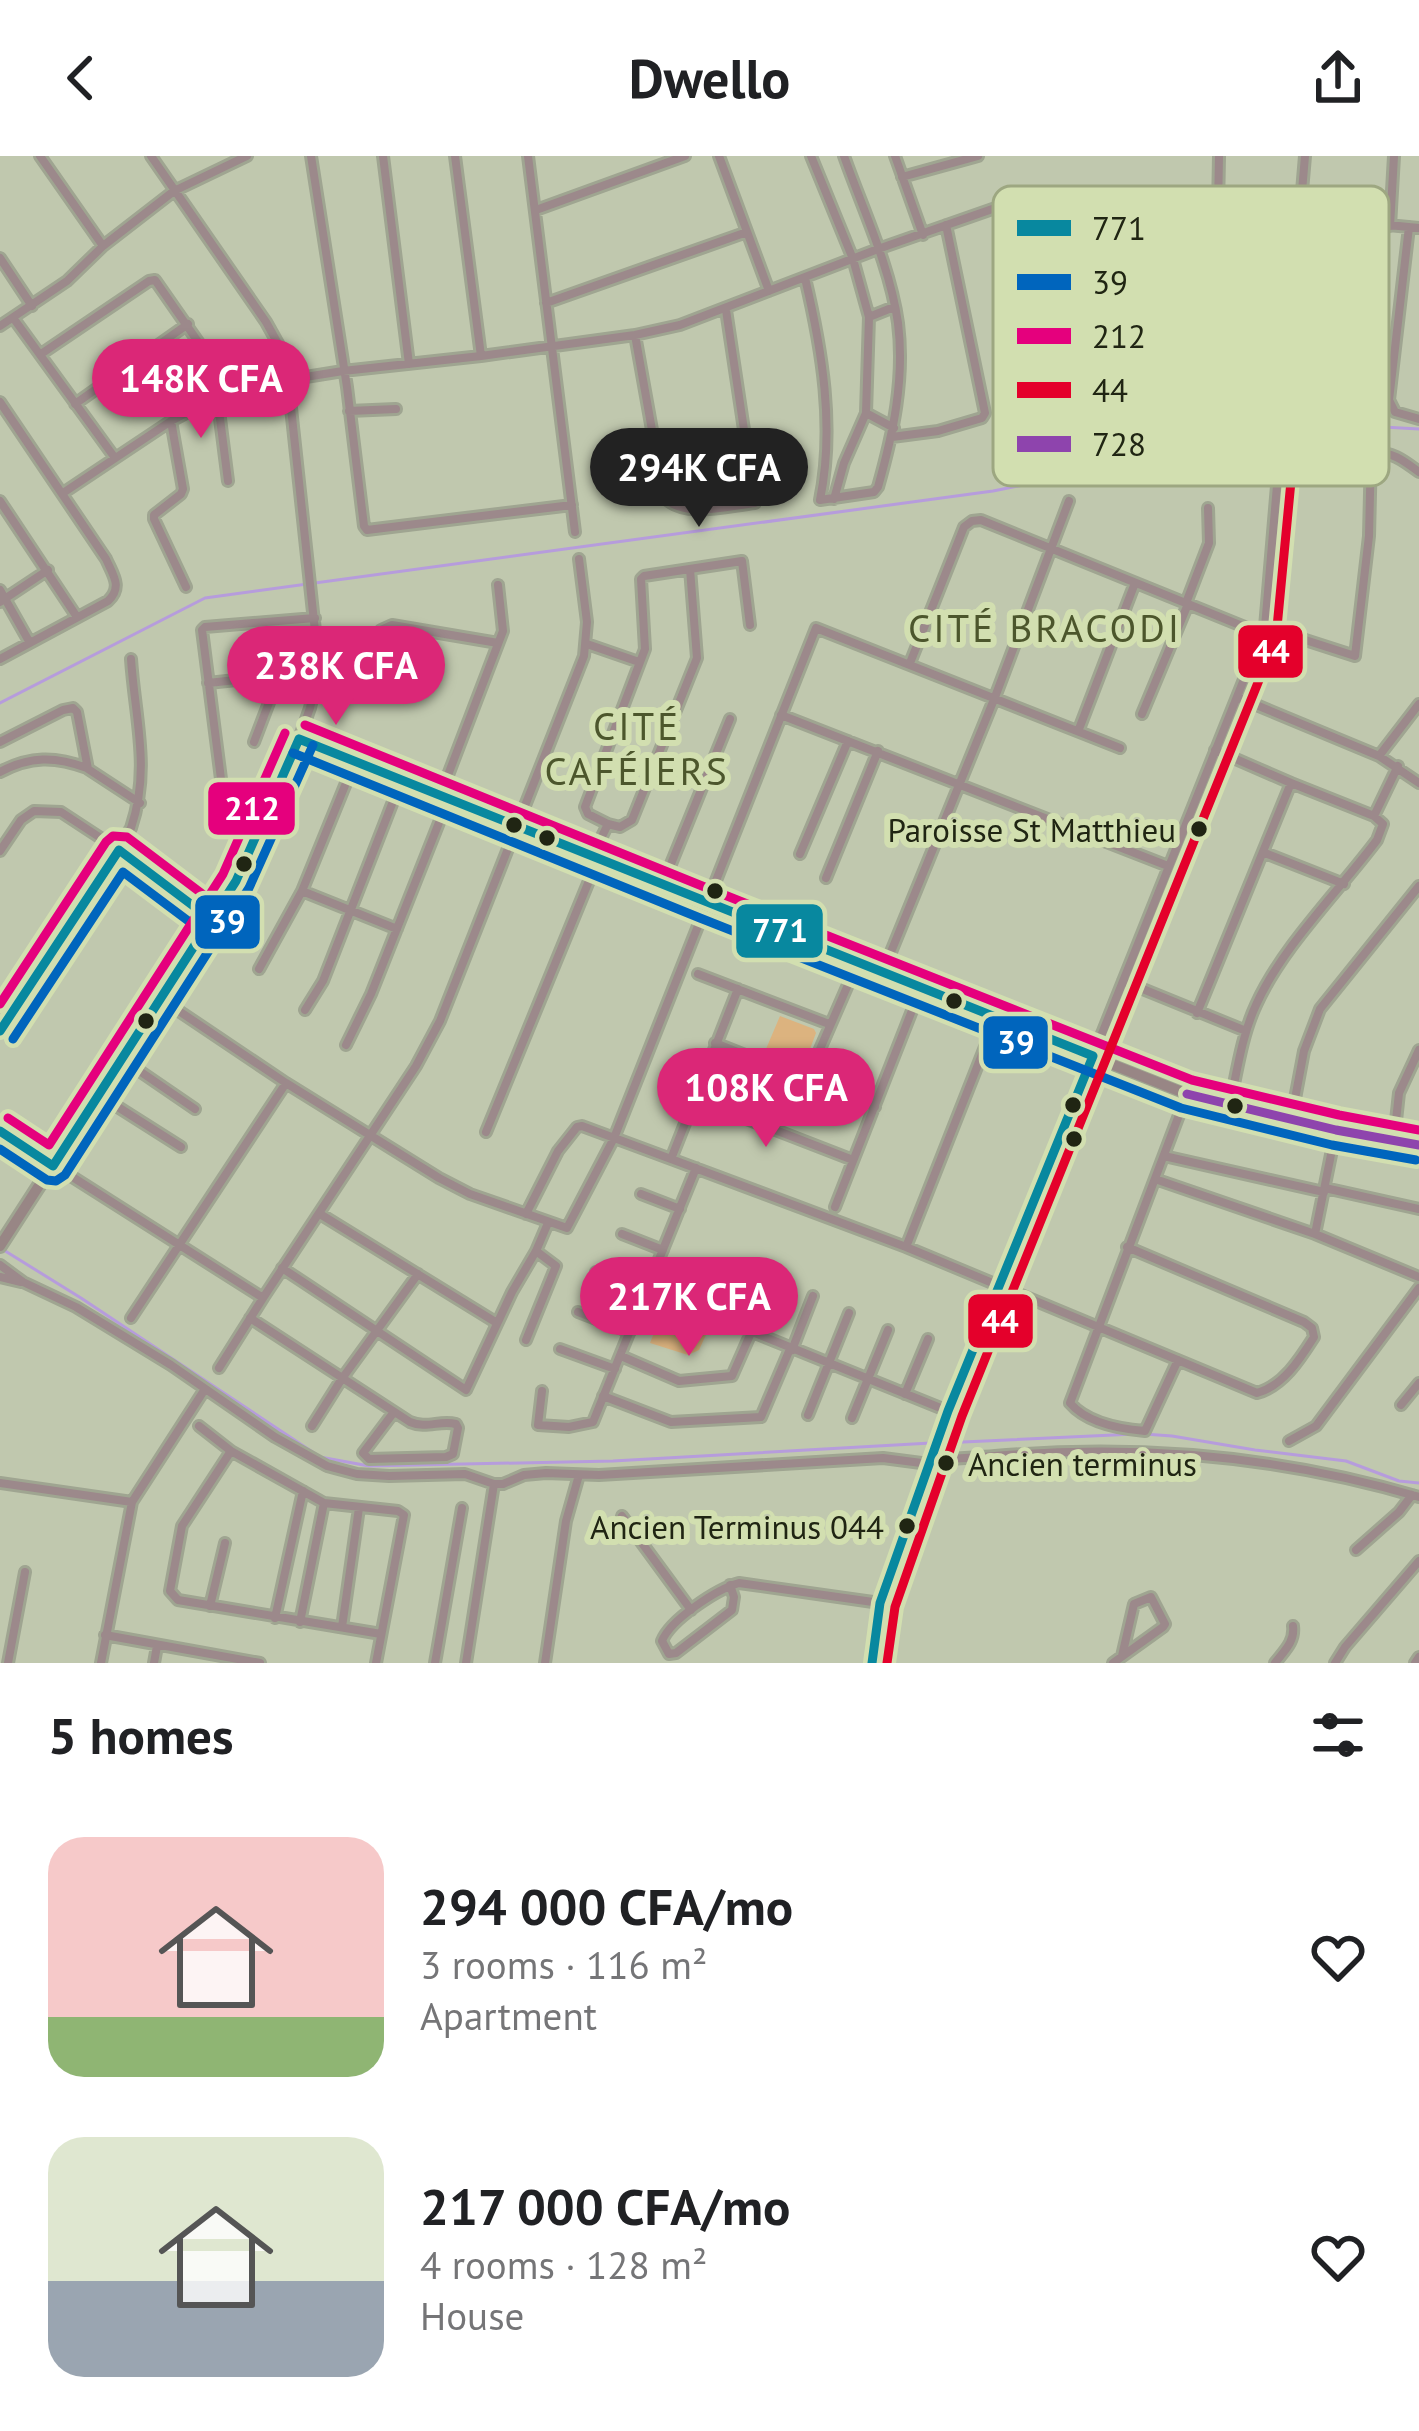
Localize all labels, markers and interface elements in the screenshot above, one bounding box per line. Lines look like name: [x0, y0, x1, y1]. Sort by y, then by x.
text: Dwello: [629, 43, 790, 113]
icon: back: [48, 45, 114, 111]
icon: share: [1305, 45, 1371, 111]
legend: [993, 186, 1389, 486]
text: 771: [1092, 206, 1146, 249]
text: 39: [1092, 260, 1128, 303]
text: 212: [1092, 314, 1146, 357]
pin: 148K CFA: [77, 339, 325, 441]
text: 148K CFA: [119, 352, 283, 403]
text: 44: [1092, 368, 1128, 411]
text: 728: [1092, 422, 1146, 465]
pin: 294K CFA: [575, 428, 823, 530]
text: 294K CFA: [617, 441, 781, 492]
district label: CITÉ BRACODI: [908, 602, 1182, 653]
line badge: 44: [1236, 623, 1305, 680]
pin: 238K CFA: [212, 626, 460, 728]
text: 44: [1252, 629, 1290, 672]
text: 238K CFA: [254, 639, 418, 690]
district label: CITÉ CAFÉIERS: [544, 700, 730, 796]
line badge: 212: [206, 780, 297, 837]
text: 212: [224, 786, 280, 829]
place label: Paroisse St Matthieu: [887, 808, 1176, 851]
unlabelled marker: [503, 814, 525, 836]
marker: Paroisse St Matthieu: [1188, 818, 1210, 840]
unlabelled marker: [536, 827, 558, 849]
unlabelled marker: [233, 853, 255, 875]
unlabelled marker: [704, 880, 726, 902]
line badge: 39: [193, 893, 262, 951]
text: 39: [208, 899, 246, 942]
line badge: 771: [734, 902, 825, 960]
text: 771: [752, 908, 808, 951]
unlabelled marker: [943, 990, 965, 1012]
unlabelled marker: [135, 1010, 157, 1032]
line badge: 39: [981, 1014, 1050, 1071]
text: 39: [997, 1020, 1035, 1063]
pin: 108K CFA: [642, 1048, 890, 1150]
text: 108K CFA: [684, 1061, 848, 1112]
unlabelled marker: [1062, 1094, 1084, 1116]
unlabelled marker: [1224, 1095, 1246, 1117]
unlabelled marker: [1063, 1128, 1085, 1150]
pin: 217K CFA: [565, 1257, 813, 1359]
text: 217K CFA: [607, 1270, 771, 1321]
line badge: 44: [966, 1292, 1035, 1350]
text: 44: [981, 1299, 1019, 1342]
place label: Ancien terminus: [968, 1442, 1197, 1485]
marker: Ancien terminus: [935, 1452, 957, 1474]
place label: Ancien Terminus 044: [590, 1505, 884, 1548]
marker: Ancien Terminus 044: [896, 1515, 918, 1537]
text: 5 homes: [48, 1702, 234, 1768]
icon: filters: [1305, 1702, 1371, 1768]
text: 294 000 CFA/mo: [420, 1873, 793, 1939]
icon: home: [144, 1885, 288, 2029]
icon: heart: [1305, 1924, 1371, 1990]
text: 3 rooms · 116 m²: [420, 1939, 707, 1990]
text: Apartment: [420, 1990, 597, 2041]
text: 217 000 CFA/mo: [420, 2173, 790, 2239]
icon: home: [144, 2185, 288, 2329]
icon: heart: [1305, 2224, 1371, 2290]
text: 4 rooms · 128 m²: [420, 2239, 707, 2290]
text: House: [420, 2290, 524, 2341]

